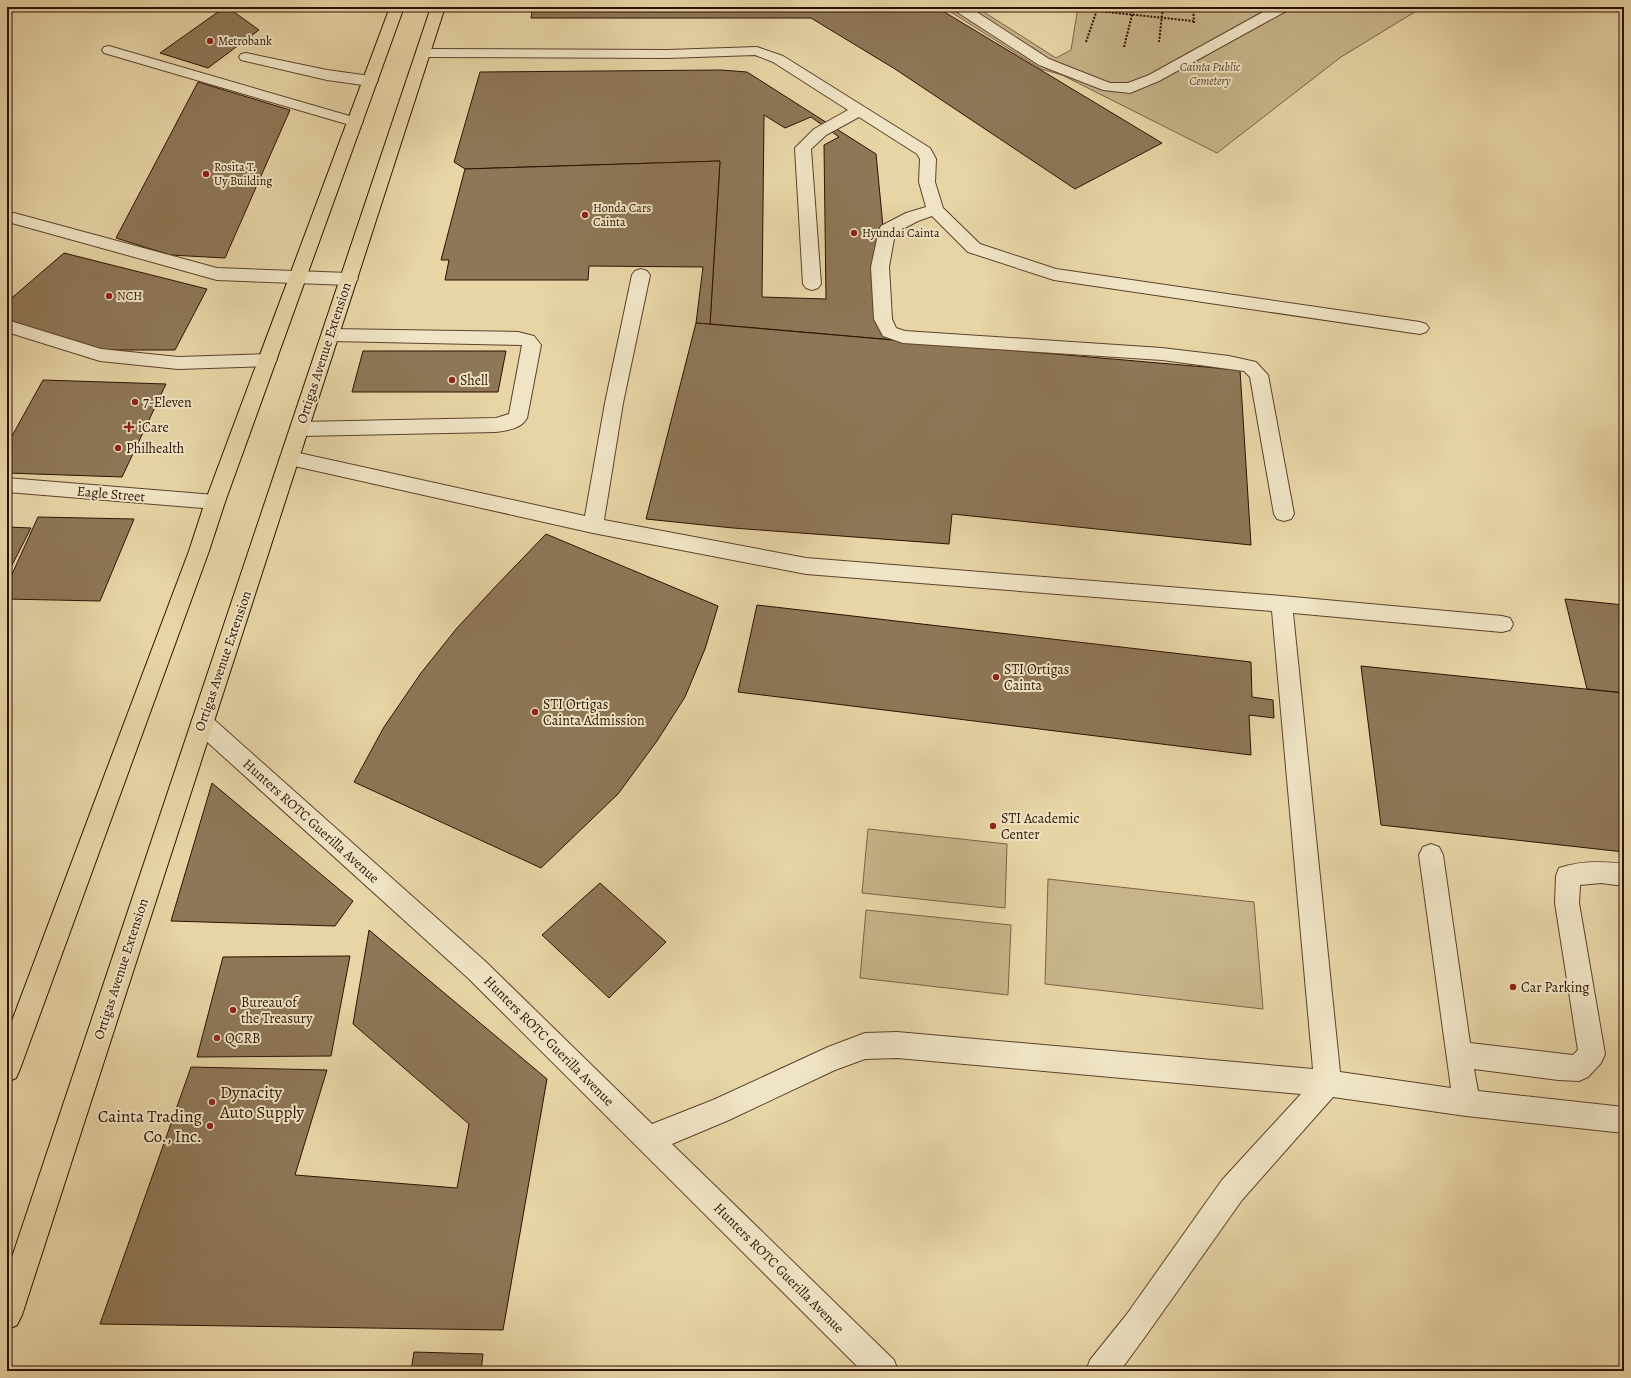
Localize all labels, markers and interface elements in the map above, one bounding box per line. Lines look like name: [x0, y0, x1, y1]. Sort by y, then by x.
place label: Metrobank: [218, 33, 272, 49]
marker: Metrobank: [205, 36, 215, 46]
park label: Cainta Public Cemetery: [1180, 59, 1241, 89]
place label: Rosita T. Uy Building: [214, 159, 272, 189]
marker: Rosita T. Uy Building: [201, 169, 211, 179]
place label: Honda Cars Cainta: [593, 200, 651, 230]
marker: Honda Cars Cainta: [580, 210, 590, 220]
place label: Hyundai Cainta: [862, 225, 940, 241]
marker: Hyundai Cainta: [849, 228, 859, 238]
street label: Ortigas Avenue Extension: [292, 280, 356, 426]
place label: NCH: [117, 288, 142, 304]
marker: NCH: [104, 291, 114, 301]
place label: Shell: [460, 371, 488, 390]
marker: Shell: [447, 375, 457, 385]
place label: 7-Eleven: [143, 393, 192, 412]
marker: 7-Eleven: [130, 397, 140, 407]
place label: iCare: [138, 418, 169, 437]
marker: iCare: [123, 421, 135, 433]
place label: Philhealth: [126, 439, 185, 458]
marker: Philhealth: [113, 443, 123, 453]
street label: Eagle Street: [76, 482, 146, 506]
street label: Ortigas Avenue Extension: [190, 588, 256, 734]
place label: STI Ortigas Cainta: [1004, 660, 1070, 695]
marker: STI Ortigas Cainta: [991, 672, 1001, 682]
place label: STI Ortigas Cainta Admission: [543, 695, 645, 730]
marker: STI Ortigas Cainta Admission: [530, 707, 540, 717]
street label: Hunters ROTC Guerilla Avenue: [239, 755, 383, 887]
place label: STI Academic Center: [1001, 809, 1080, 844]
marker: STI Academic Center: [988, 821, 998, 831]
street label: Ortigas Avenue Extension: [89, 896, 153, 1042]
street label: Hunters ROTC Guerilla Avenue: [480, 972, 618, 1110]
place label: Car Parking: [1521, 978, 1589, 997]
marker: Car Parking: [1508, 982, 1518, 992]
place label: Bureau of the Treasury: [241, 993, 313, 1028]
marker: Bureau of the Treasury: [228, 1005, 238, 1015]
place label: QCRB: [225, 1029, 260, 1048]
marker: QCRB: [212, 1033, 222, 1043]
place label: Dynacity Auto Supply: [219, 1081, 305, 1124]
marker: Dynacity Auto Supply: [207, 1097, 217, 1107]
place label: Cainta Trading Co., Inc.: [98, 1105, 202, 1148]
marker: Cainta Trading Co., Inc.: [205, 1121, 215, 1131]
street label: Hunters ROTC Guerilla Avenue: [710, 1199, 848, 1337]

